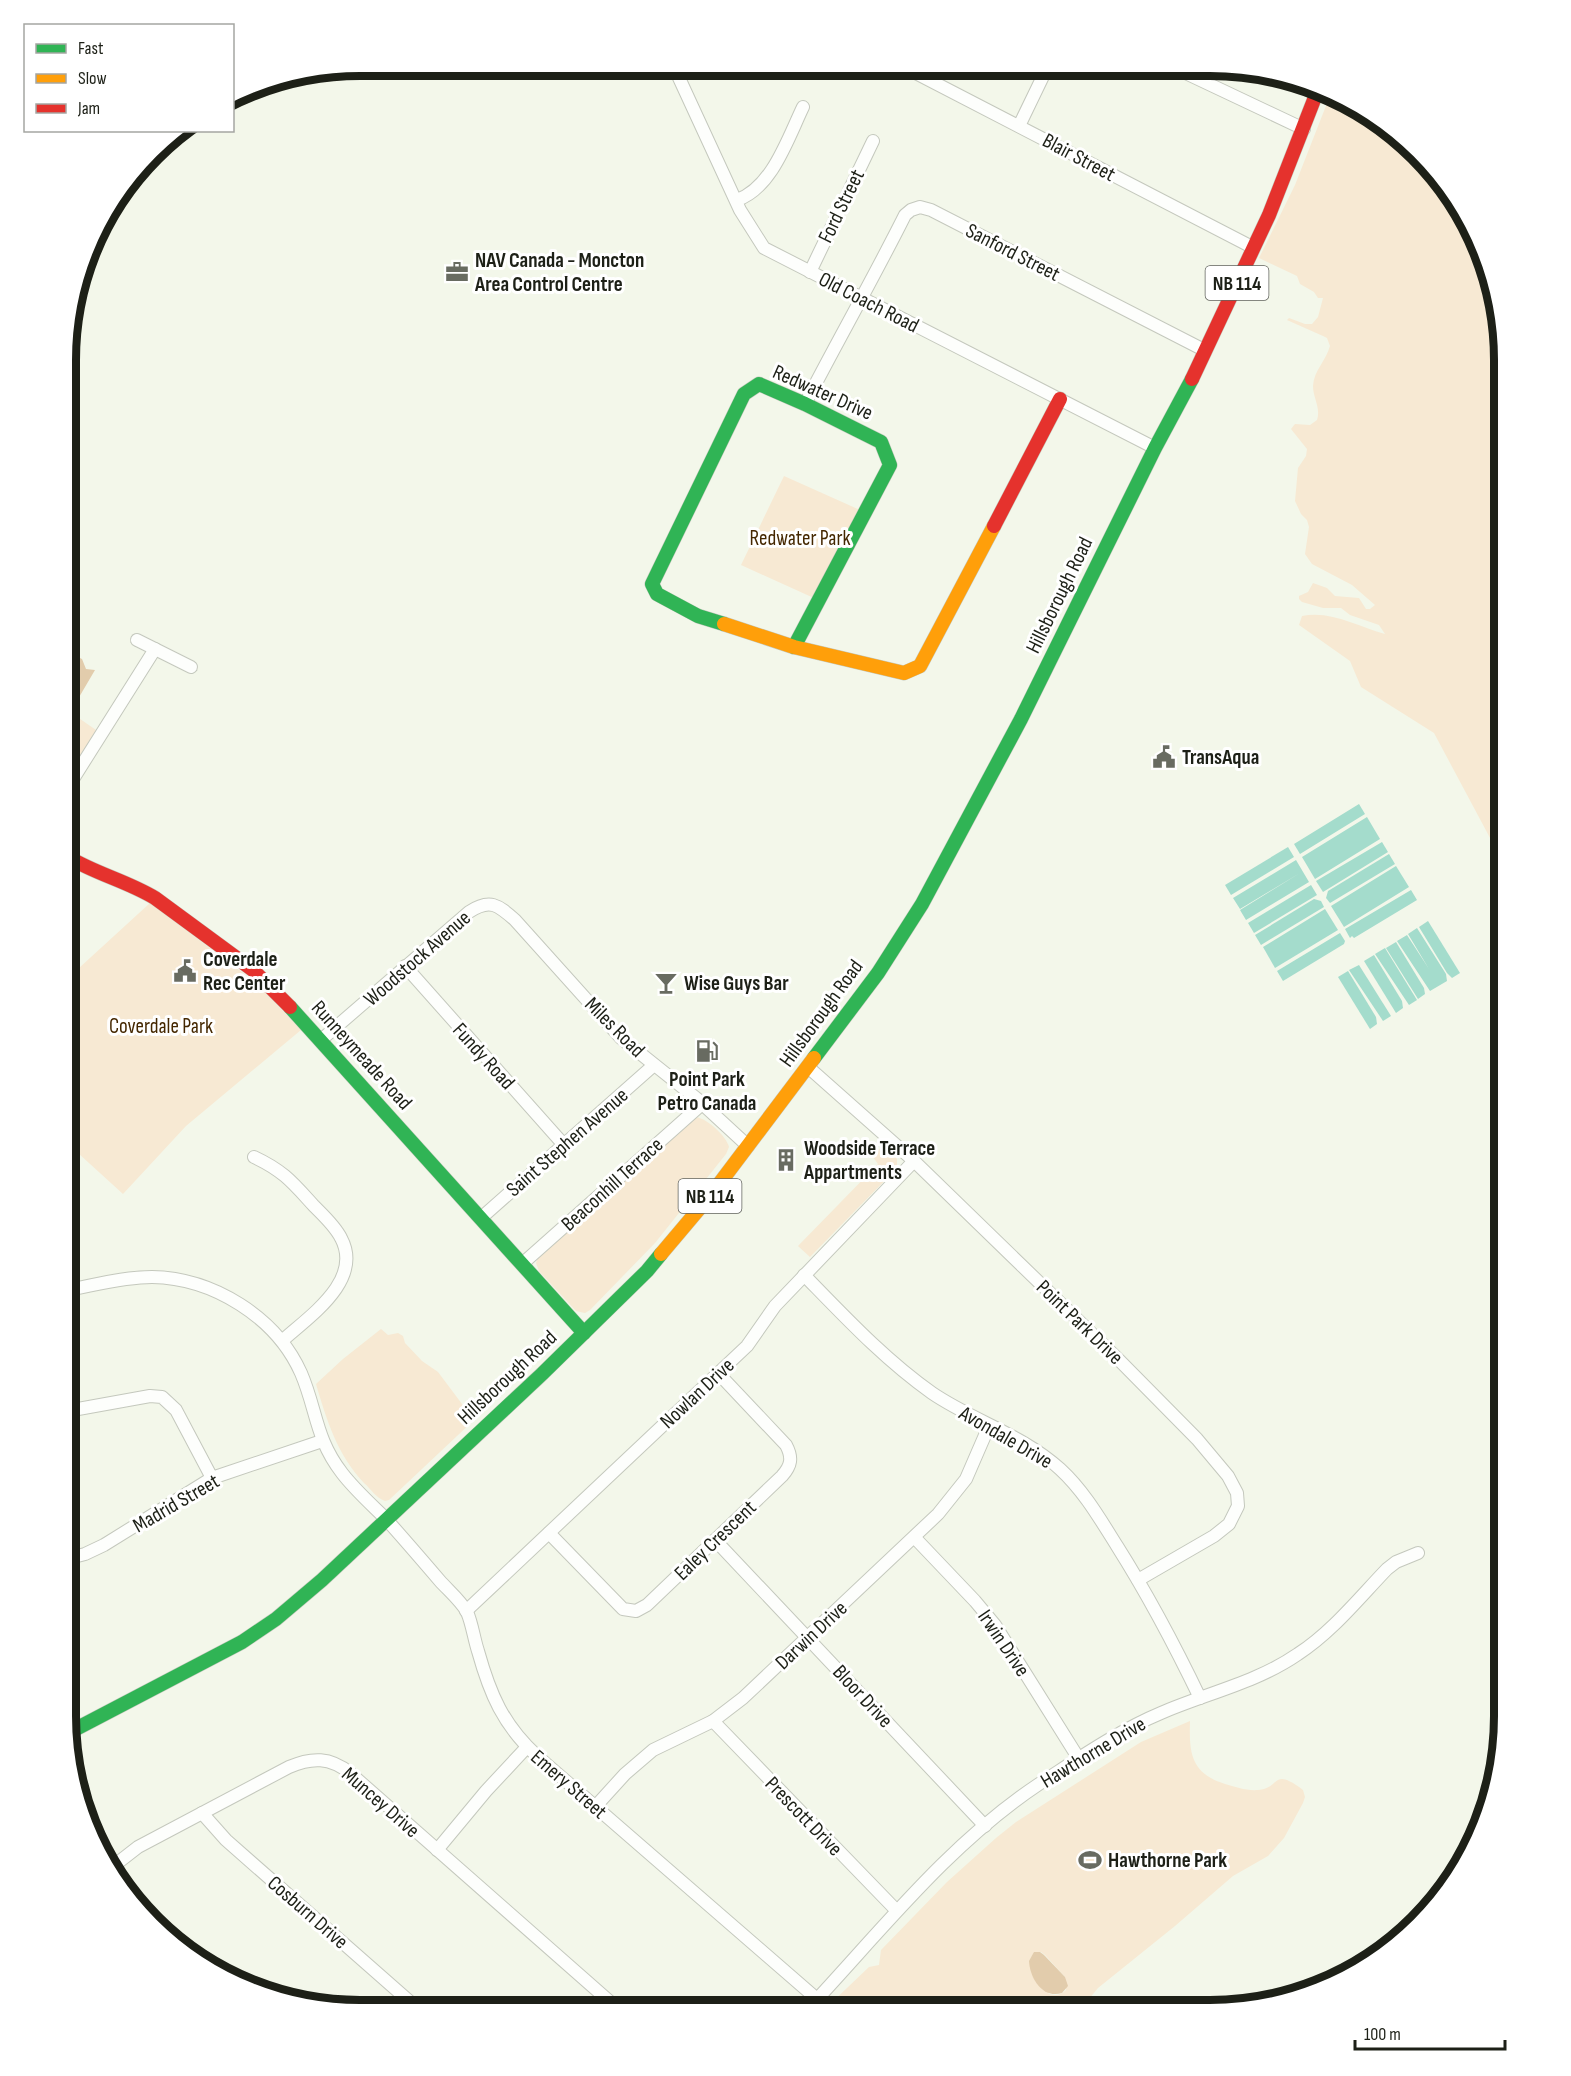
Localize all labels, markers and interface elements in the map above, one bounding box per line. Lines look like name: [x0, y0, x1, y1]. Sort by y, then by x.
legend: [24, 24, 234, 132]
text: Fast: [78, 38, 104, 59]
text: Slow: [78, 68, 107, 89]
text: Jam: [77, 98, 100, 119]
street label: Blair Street: [1038, 128, 1119, 187]
street label: Ford Street: [813, 165, 870, 247]
street label: Sanford Street: [961, 218, 1064, 287]
place label: NAV Canada - Moncton Area Control Centre: [474, 248, 644, 297]
office icon: NAV Canada - Moncton Area Control Centre: [444, 259, 470, 285]
road number: NB 114: [1206, 266, 1268, 300]
street label: Old Coach Road: [815, 267, 923, 338]
street label: Redwater Drive: [769, 359, 877, 426]
park label: Redwater Park: [749, 526, 851, 551]
street label: Hillsborough Road: [1021, 533, 1098, 657]
public building icon: TransAqua: [1151, 744, 1177, 770]
place label: TransAqua: [1182, 745, 1259, 770]
street label: Woodstock Avenue: [359, 905, 476, 1011]
place label: Coverdale Rec Center: [203, 947, 286, 996]
street label: Hillsborough Road: [774, 955, 869, 1072]
public building icon: Coverdale Rec Center: [172, 958, 198, 984]
bar icon: Wise Guys Bar: [653, 970, 679, 996]
place label: Wise Guys Bar: [684, 971, 789, 996]
street label: Miles Road: [579, 992, 650, 1063]
street label: Runneymeade Road: [306, 996, 417, 1115]
park label: Coverdale Park: [109, 1014, 213, 1039]
street label: Fundy Road: [447, 1018, 520, 1095]
fuel station icon: Point Park Petro Canada: [694, 1038, 720, 1064]
place label: Point Park Petro Canada: [658, 1067, 756, 1116]
street label: Saint Stephen Avenue: [501, 1083, 633, 1202]
street label: Beaconhill Terrace: [556, 1132, 668, 1237]
place label: Woodside Terrace Appartments: [803, 1136, 935, 1185]
building icon: Woodside Terrace Appartments: [773, 1147, 799, 1173]
road number: NB 114: [678, 1179, 742, 1213]
street label: Point Park Drive: [1031, 1275, 1128, 1370]
street label: Hillsborough Road: [453, 1325, 562, 1430]
street label: Nowlan Drive: [655, 1353, 740, 1434]
street label: Avondale Drive: [954, 1400, 1057, 1474]
street label: Madrid Street: [129, 1469, 224, 1538]
street label: Ealey Crescent: [669, 1495, 761, 1586]
street label: Darwin Drive: [770, 1596, 853, 1675]
street label: Irwin Drive: [972, 1605, 1035, 1681]
street label: Bloor Drive: [827, 1660, 898, 1733]
street label: Hawthorne Drive: [1036, 1711, 1150, 1794]
street label: Emery Street: [526, 1745, 612, 1824]
street label: Muncey Drive: [337, 1762, 425, 1843]
street label: Prescott Drive: [760, 1772, 847, 1861]
sports icon: Hawthorne Park: [1077, 1847, 1103, 1873]
place label: Hawthorne Park: [1108, 1848, 1227, 1873]
street label: Cosburn Drive: [262, 1871, 353, 1954]
scale bar: [1355, 2013, 1505, 2051]
text: 100 m: [1364, 2024, 1401, 2045]

